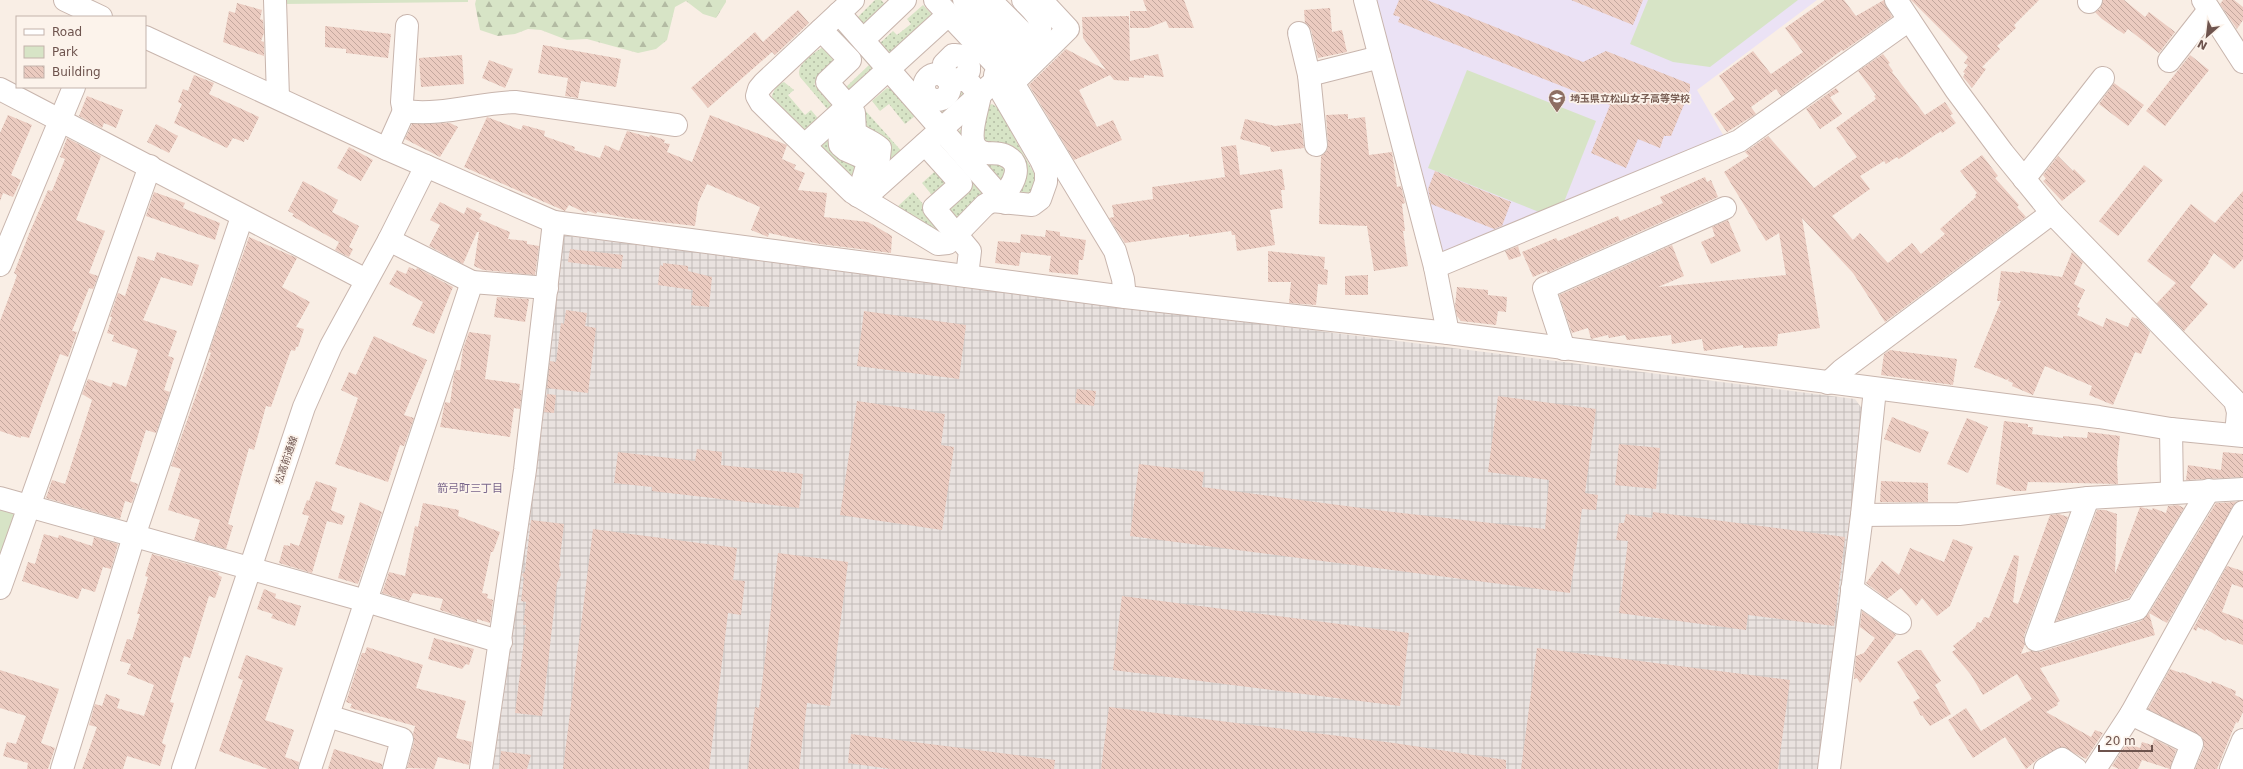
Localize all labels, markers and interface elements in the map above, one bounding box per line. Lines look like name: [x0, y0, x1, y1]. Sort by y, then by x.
legend: [16, 16, 146, 88]
north arrow: [2187, 16, 2227, 56]
text: Road: [52, 25, 82, 39]
text: N: [2195, 36, 2210, 52]
text: Park: [52, 45, 78, 59]
text: Building: [52, 65, 101, 79]
school or university icon: 埼玉県立松山女子高等学校: [1547, 88, 1567, 113]
place label: 埼玉県立松山女子高等学校: [1570, 93, 1690, 104]
street label: 松高前通線: [273, 435, 299, 485]
district label: 箭弓町三丁目: [437, 482, 503, 495]
scale bar: [2099, 727, 2152, 753]
text: 20 m: [2105, 734, 2136, 748]

